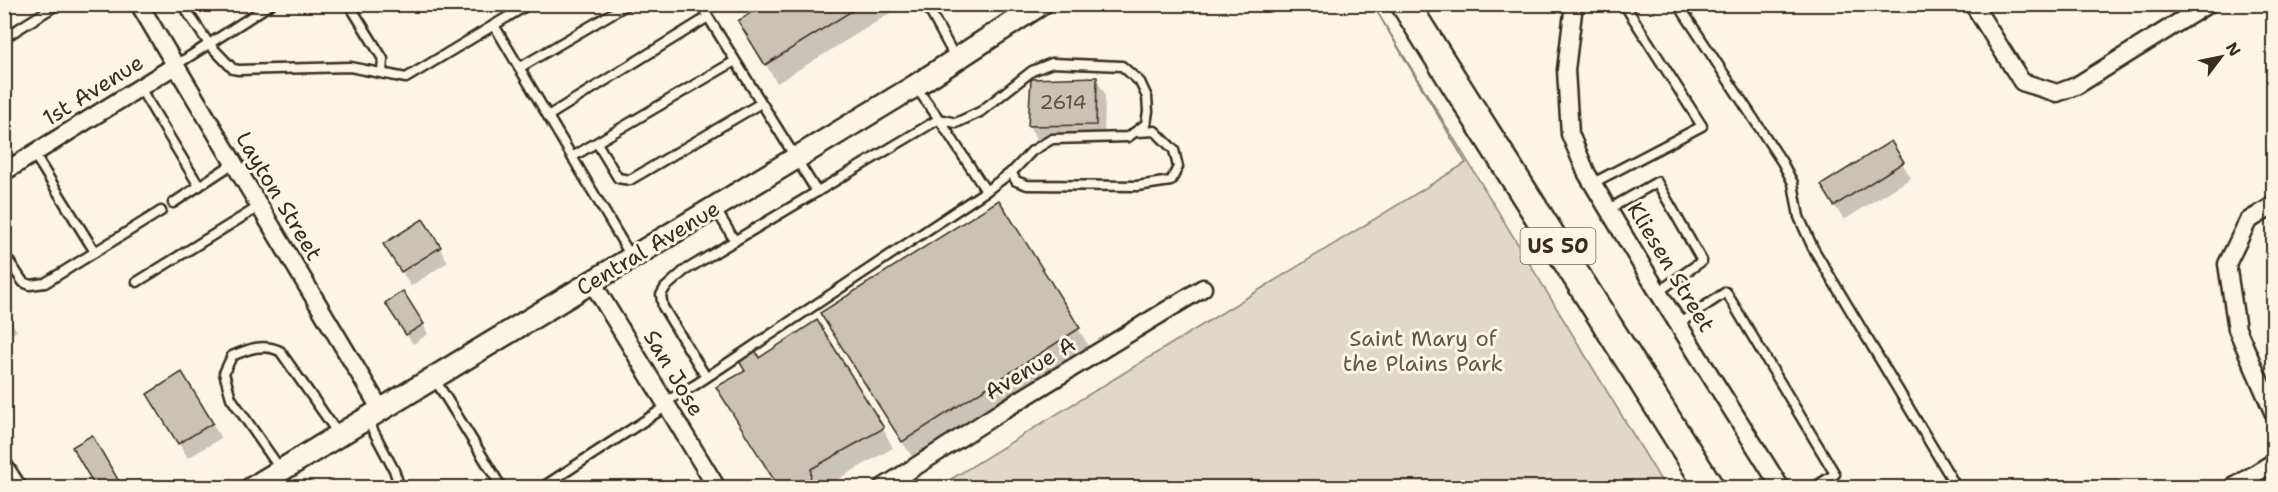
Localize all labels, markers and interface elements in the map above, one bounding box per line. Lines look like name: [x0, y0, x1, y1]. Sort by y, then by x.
north arrow: [2191, 27, 2251, 87]
text: N: [2221, 38, 2246, 60]
street label: 1st Avenue: [37, 48, 149, 132]
house number: 2614: [1039, 89, 1087, 115]
street label: Layton Street: [229, 126, 329, 266]
street label: Central Avenue: [571, 194, 725, 302]
street label: Kliesen Street: [1621, 197, 1721, 337]
road number: US 50: [1520, 228, 1596, 264]
park label: Saint Mary of the Plains Park: [1343, 324, 1503, 378]
street label: San Jose: [637, 325, 711, 421]
street label: Avenue A: [979, 330, 1081, 406]

